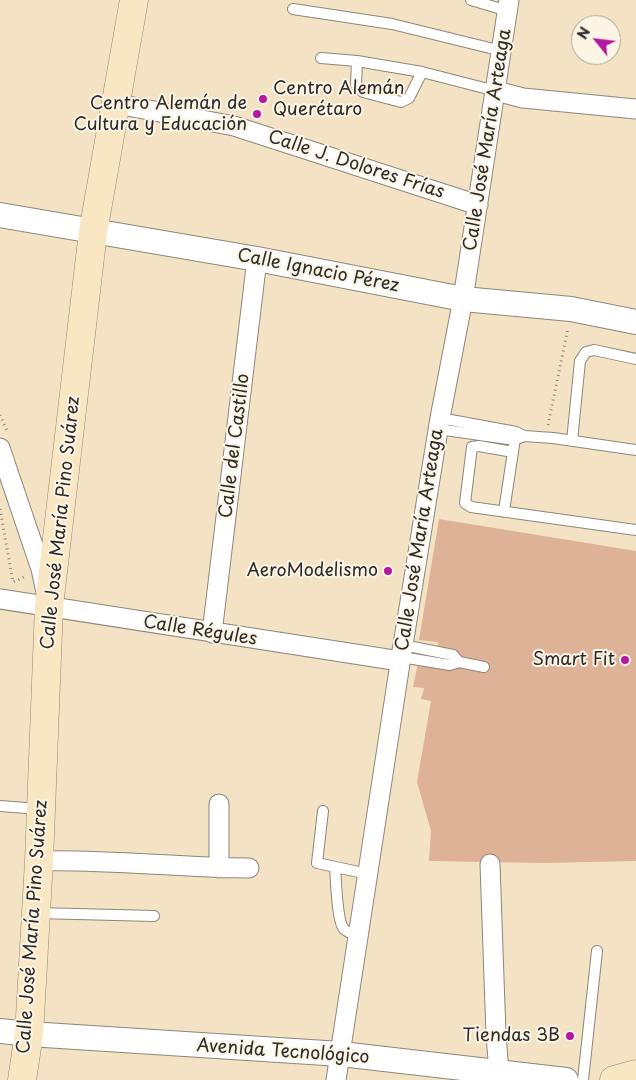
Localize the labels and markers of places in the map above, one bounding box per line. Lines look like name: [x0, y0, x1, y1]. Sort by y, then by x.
place label: Centro Alemán Querétaro: [273, 78, 405, 120]
place label: Centro Alemán de Cultura y Educación: [73, 93, 247, 136]
marker: Centro Alemán Querétaro: [257, 93, 269, 105]
marker: Centro Alemán de Cultura y Educación: [251, 108, 263, 120]
place label: AeroModelismo: [247, 560, 378, 582]
marker: AeroModelismo: [382, 565, 394, 577]
place label: Smart Fit: [533, 649, 615, 671]
marker: Smart Fit: [619, 654, 631, 666]
place label: Tiendas 3B: [463, 1025, 560, 1047]
marker: Tiendas 3B: [564, 1030, 576, 1042]

